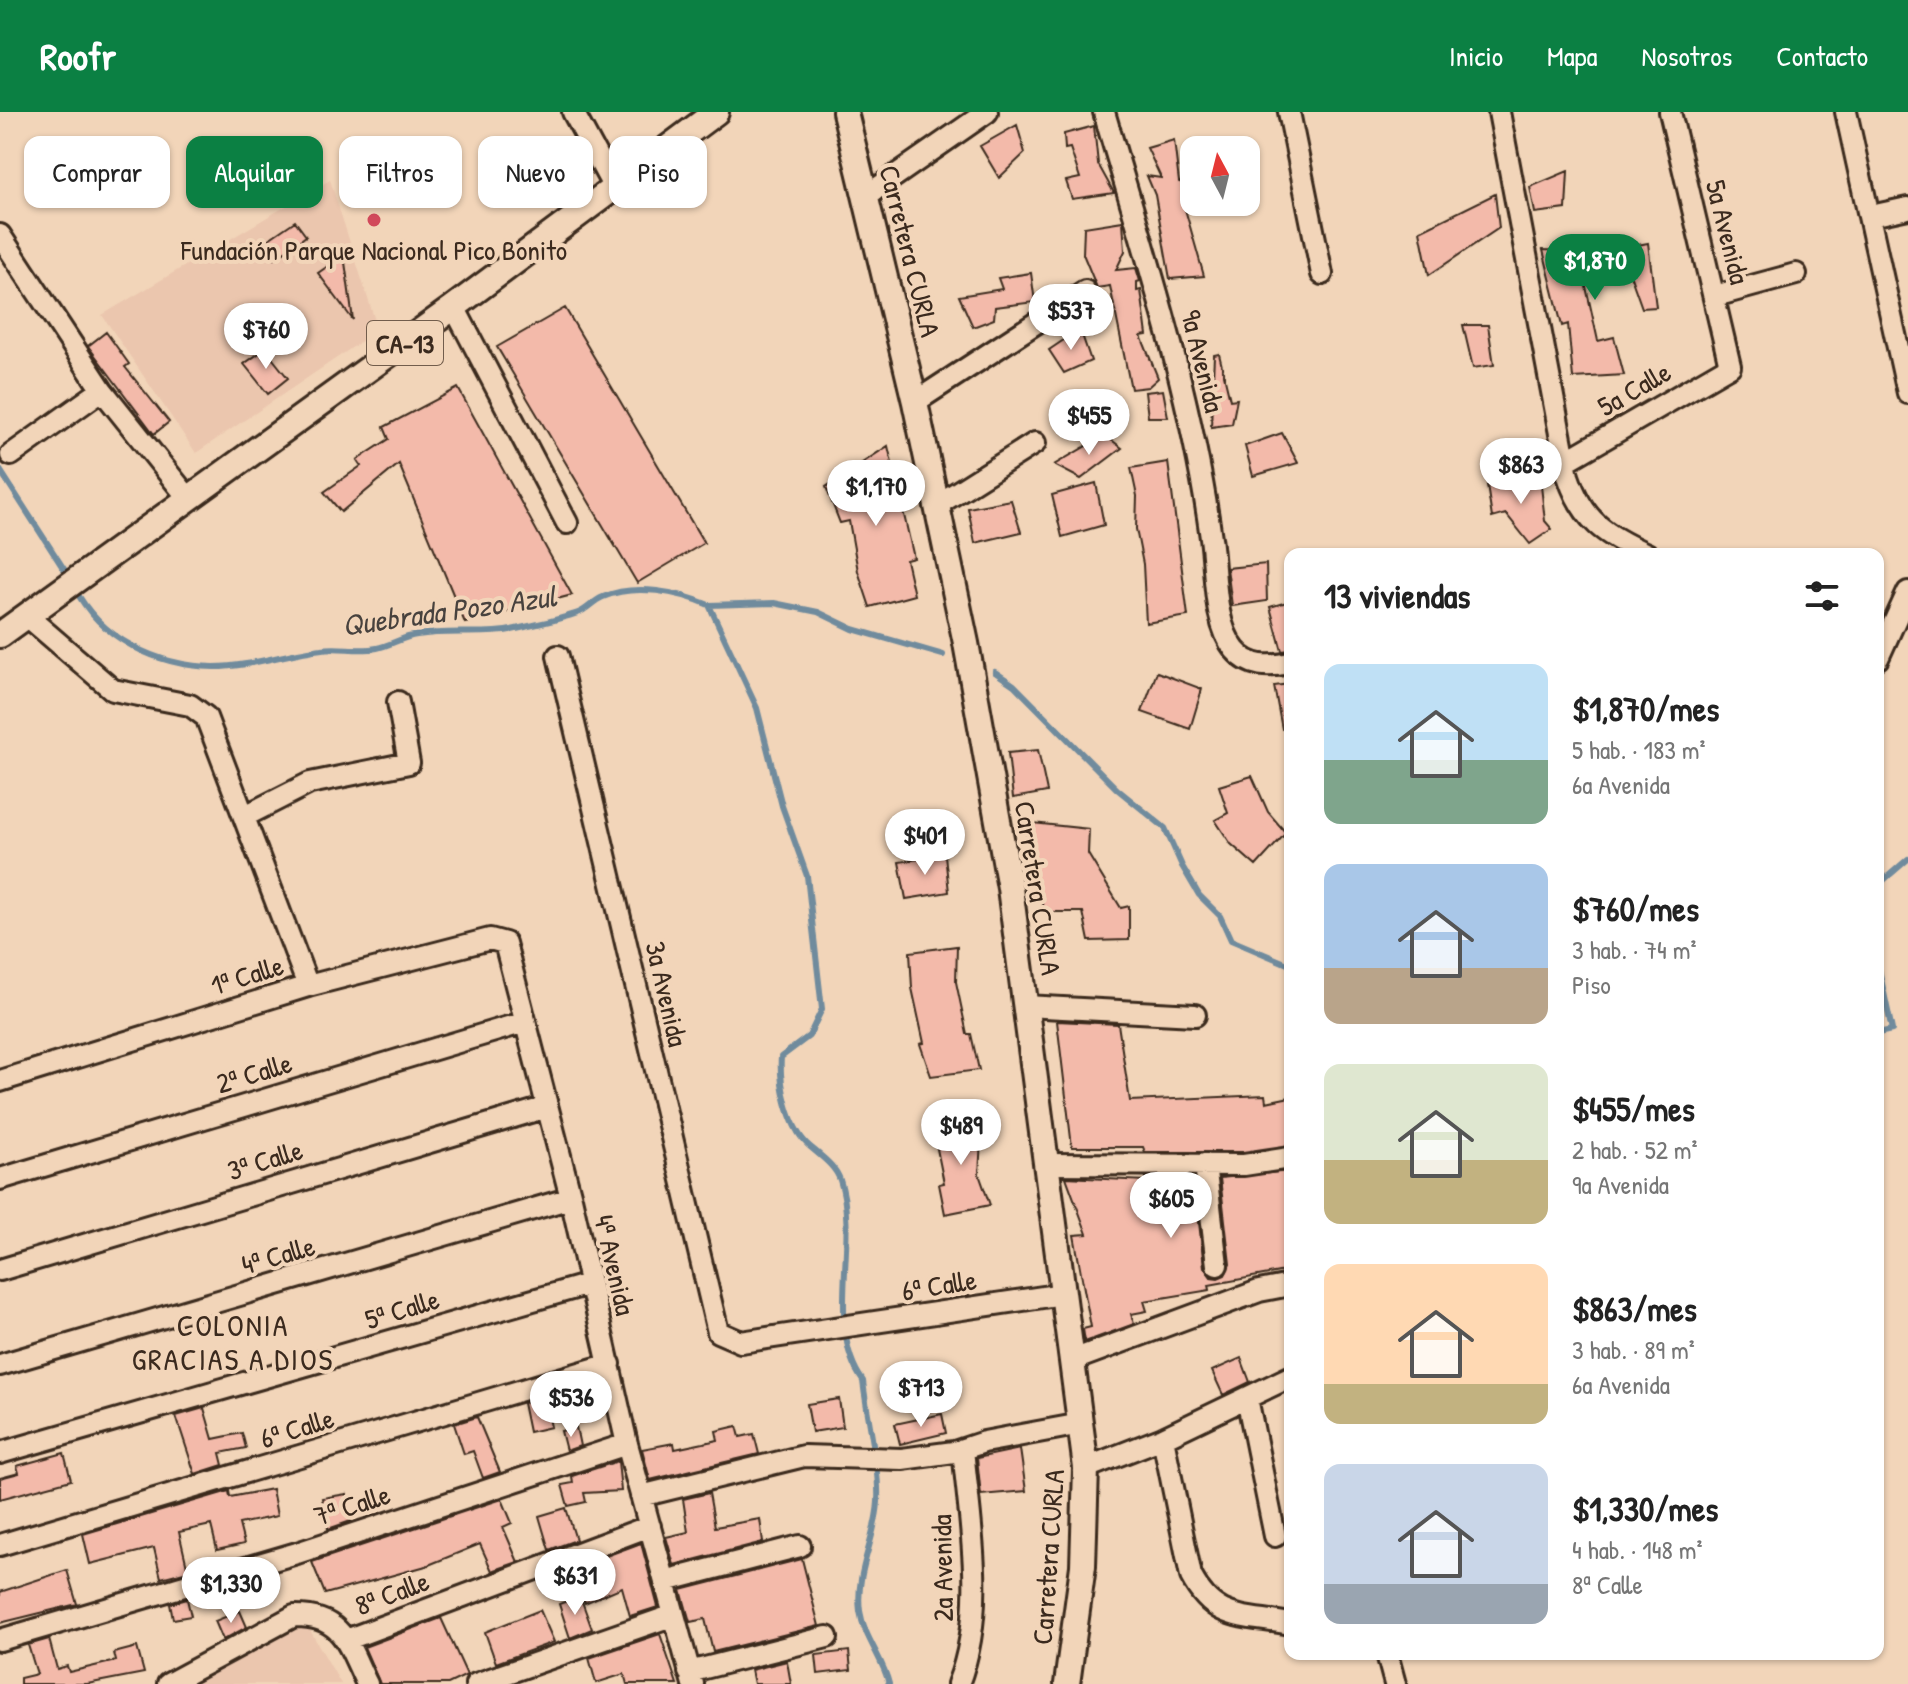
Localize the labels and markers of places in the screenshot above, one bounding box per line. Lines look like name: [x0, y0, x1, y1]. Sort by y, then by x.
marker: Fundación Parque Nacional Pico Bonito: [365, 211, 383, 229]
place label: Fundación Parque Nacional Pico Bonito: [180, 231, 567, 269]
pin: $1,870: [1530, 234, 1660, 302]
pin: $537: [1024, 284, 1118, 352]
pin: $760: [219, 303, 313, 371]
pin: $455: [1042, 389, 1136, 457]
pin: $863: [1474, 438, 1568, 506]
pin: $1,170: [811, 460, 941, 528]
pin: $401: [878, 809, 972, 877]
pin: $489: [914, 1099, 1008, 1167]
pin: $605: [1124, 1172, 1218, 1240]
pin: $713: [874, 1361, 968, 1429]
pin: $536: [524, 1371, 618, 1439]
pin: $631: [528, 1549, 622, 1617]
pin: $1,330: [166, 1557, 296, 1625]

